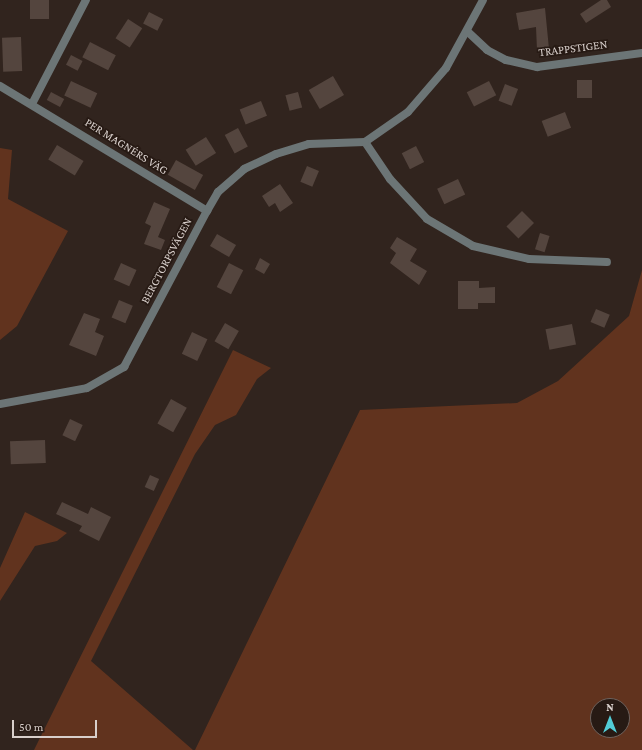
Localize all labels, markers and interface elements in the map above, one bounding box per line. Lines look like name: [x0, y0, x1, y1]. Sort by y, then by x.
street label: TRAPPSTIGEN: [538, 38, 608, 60]
street label: PER MAGNÉRS VÄG: [82, 116, 170, 178]
street label: BERGTORPSVÄGEN: [138, 216, 196, 306]
north arrow: [590, 698, 630, 738]
text: N: [606, 701, 614, 713]
scale bar: [14, 712, 99, 738]
text: 50 m: [19, 720, 43, 734]

